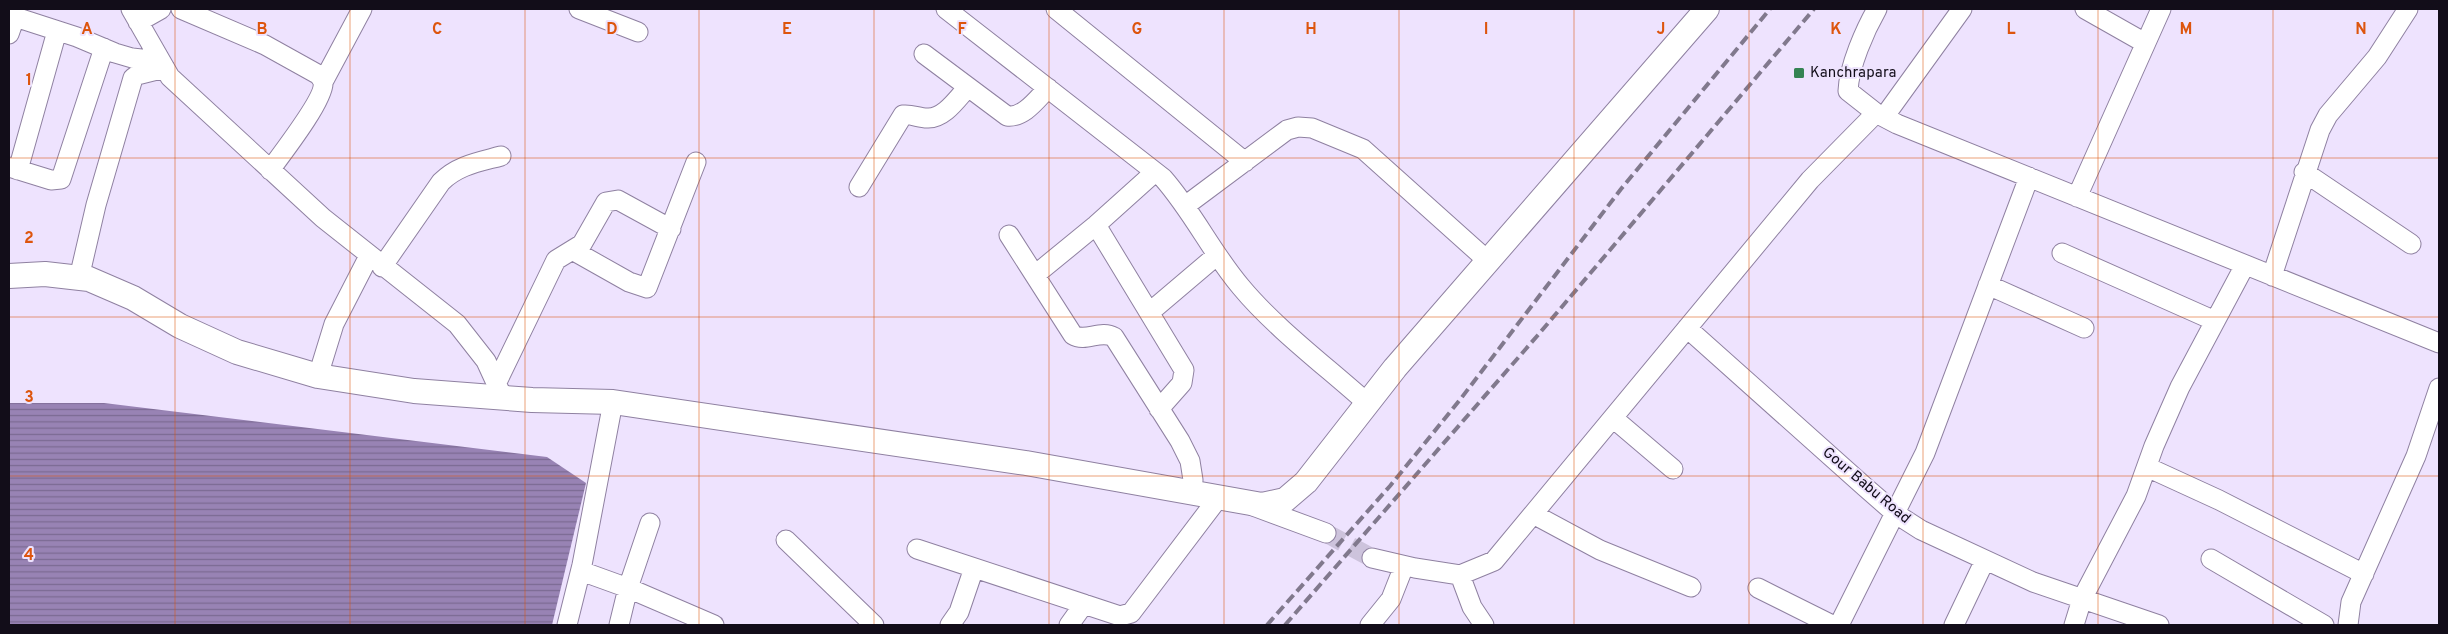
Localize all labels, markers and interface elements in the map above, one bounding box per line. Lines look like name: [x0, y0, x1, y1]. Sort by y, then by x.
text: A: [81, 20, 93, 40]
text: B: [256, 20, 268, 40]
text: C: [432, 20, 442, 40]
text: D: [606, 20, 618, 40]
text: E: [782, 20, 792, 40]
text: F: [957, 20, 967, 40]
text: G: [1132, 20, 1142, 40]
text: H: [1305, 20, 1317, 40]
text: I: [1484, 20, 1488, 40]
text: J: [1657, 20, 1665, 40]
text: K: [1830, 20, 1842, 40]
text: L: [2006, 20, 2016, 40]
text: M: [2180, 20, 2192, 40]
text: N: [2355, 20, 2367, 40]
place label: Kanchrapara: [1810, 64, 1896, 83]
marker: Kanchrapara: [1792, 66, 1806, 80]
text: 1: [26, 71, 32, 91]
text: 2: [24, 229, 34, 249]
text: 3: [24, 388, 34, 408]
street label: Gour Babu Road: [1818, 443, 1914, 529]
text: 4: [24, 546, 34, 566]

